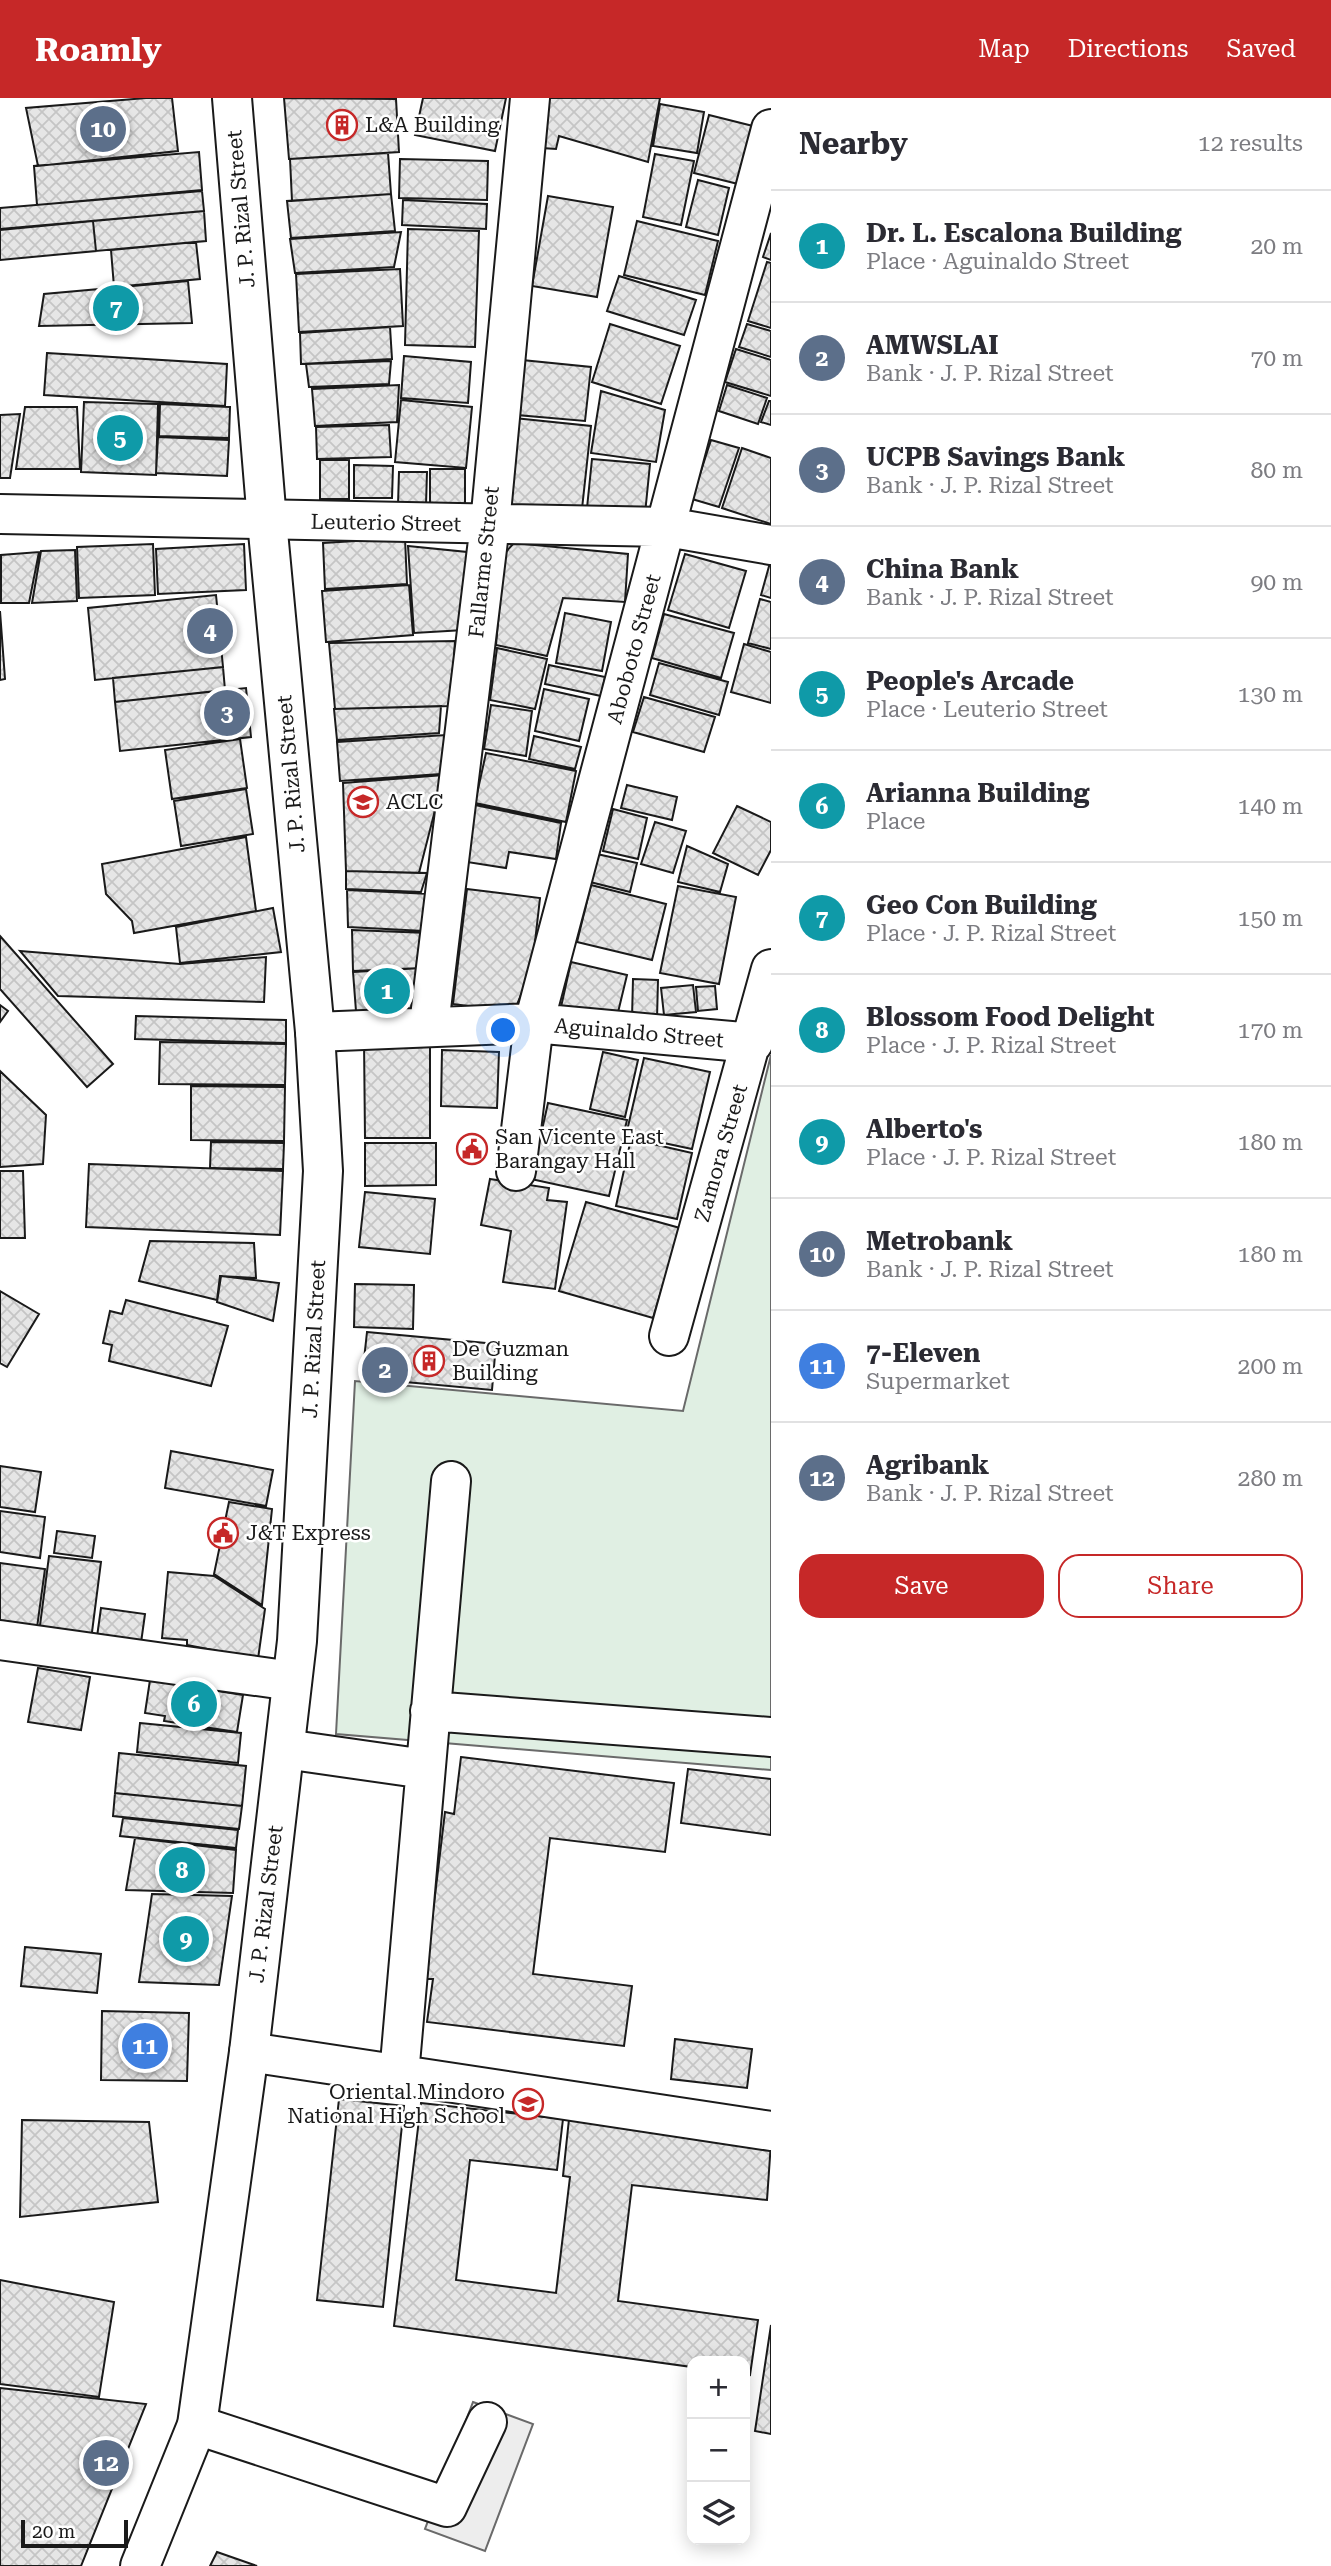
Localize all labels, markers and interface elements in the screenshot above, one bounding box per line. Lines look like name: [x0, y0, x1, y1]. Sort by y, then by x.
text: Roamly: [35, 30, 162, 69]
text: Map: [978, 35, 1030, 63]
text: Directions: [1068, 35, 1188, 63]
text: Saved: [1226, 35, 1296, 63]
pin: 10: [80, 103, 126, 155]
building icon: L&A Building: [325, 108, 359, 142]
place label: L&A Building: [365, 113, 500, 137]
text: Nearby: [799, 126, 908, 161]
street label: J. P. Rizal Street: [222, 129, 260, 289]
text: 12 results: [1198, 130, 1303, 157]
text: Dr. L. Escalona Building: [866, 218, 1182, 248]
text: 1: [816, 233, 828, 260]
text: 20 m: [1250, 233, 1303, 260]
text: Place · Aguinaldo Street: [866, 248, 1129, 275]
pin: 7: [93, 282, 139, 334]
text: AMWSLAI: [866, 330, 999, 360]
text: 2: [816, 345, 828, 372]
text: 70 m: [1250, 345, 1303, 372]
text: Bank · J. P. Rizal Street: [866, 360, 1114, 387]
pin: 5: [97, 412, 143, 464]
text: UCPB Savings Bank: [866, 442, 1125, 472]
text: 3: [816, 457, 828, 484]
text: 80 m: [1250, 457, 1303, 484]
text: Bank · J. P. Rizal Street: [866, 472, 1114, 499]
street label: Fallarme Street: [464, 485, 504, 639]
street label: Leuterio Street: [310, 510, 462, 536]
text: China Bank: [866, 554, 1019, 584]
text: 4: [816, 569, 828, 596]
text: 90 m: [1250, 569, 1303, 596]
street label: Aboboto Street: [602, 571, 666, 726]
text: Bank · J. P. Rizal Street: [866, 584, 1114, 611]
pin: 4: [187, 605, 233, 657]
text: People's Arcade: [866, 666, 1074, 696]
text: 5: [816, 681, 828, 708]
text: 130 m: [1238, 681, 1303, 708]
pin: 3: [204, 687, 250, 739]
street label: J. P. Rizal Street: [272, 694, 310, 854]
text: Place · Leuterio Street: [866, 696, 1108, 723]
text: Arianna Building: [866, 778, 1090, 808]
school or university icon: ACLC: [346, 785, 380, 819]
place label: ACLC: [386, 790, 443, 814]
text: 6: [816, 793, 828, 820]
text: 140 m: [1238, 793, 1303, 820]
text: Place: [866, 808, 925, 835]
text: Geo Con Building: [866, 890, 1097, 920]
text: 7: [816, 905, 828, 932]
text: 150 m: [1238, 905, 1303, 932]
text: Place · J. P. Rizal Street: [866, 920, 1116, 947]
pin: 1: [364, 965, 410, 1017]
text: Blossom Food Delight: [866, 1002, 1155, 1032]
your location: [486, 1013, 520, 1047]
street label: Aguinaldo Street: [553, 1014, 725, 1052]
text: 8: [816, 1017, 828, 1044]
text: 170 m: [1238, 1017, 1303, 1044]
text: Place · J. P. Rizal Street: [866, 1032, 1116, 1059]
street label: Zamora Street: [690, 1081, 752, 1225]
text: Alberto's: [866, 1114, 983, 1144]
place label: San Vicente East Barangay Hall: [495, 1125, 664, 1173]
text: 9: [816, 1129, 828, 1156]
text: 180 m: [1238, 1129, 1303, 1156]
public building icon: San Vicente East Barangay Hall: [455, 1132, 489, 1166]
text: Place · J. P. Rizal Street: [866, 1144, 1116, 1171]
text: Metrobank: [866, 1226, 1013, 1256]
text: 10: [809, 1241, 835, 1268]
text: 180 m: [1238, 1241, 1303, 1268]
text: Bank · J. P. Rizal Street: [866, 1256, 1114, 1283]
street label: J. P. Rizal Street: [298, 1259, 330, 1419]
place label: De Guzman Building: [452, 1337, 570, 1385]
text: 7-Eleven: [866, 1338, 980, 1368]
pin: 2: [362, 1344, 408, 1396]
building icon: De Guzman Building: [412, 1344, 446, 1378]
text: 11: [809, 1353, 835, 1380]
text: 200 m: [1238, 1353, 1303, 1380]
text: Supermarket: [866, 1368, 1010, 1395]
text: Agribank: [866, 1450, 989, 1480]
text: 12: [809, 1465, 835, 1492]
text: 280 m: [1238, 1465, 1303, 1492]
text: Bank · J. P. Rizal Street: [866, 1480, 1114, 1507]
public building icon: J&T Express: [206, 1516, 240, 1550]
place label: J&T Express: [246, 1521, 371, 1545]
button: Save: [799, 1554, 1044, 1618]
button: Share: [1058, 1554, 1303, 1618]
pin: 6: [171, 1678, 217, 1730]
street label: J. P. Rizal Street: [244, 1824, 288, 1984]
pin: 8: [159, 1844, 205, 1896]
pin: 9: [163, 1913, 209, 1965]
pin: 11: [122, 2020, 168, 2072]
place label: Oriental Mindoro National High School: [287, 2080, 506, 2128]
school or university icon: Oriental Mindoro National High School: [511, 2087, 545, 2121]
map controls: [687, 2356, 750, 2545]
button: +: [687, 2356, 750, 2419]
button: −: [687, 2419, 750, 2482]
pin: 12: [83, 2437, 129, 2489]
button: layers: [687, 2482, 750, 2545]
scale bar: [21, 2517, 128, 2549]
text: 20 m: [32, 2520, 75, 2543]

